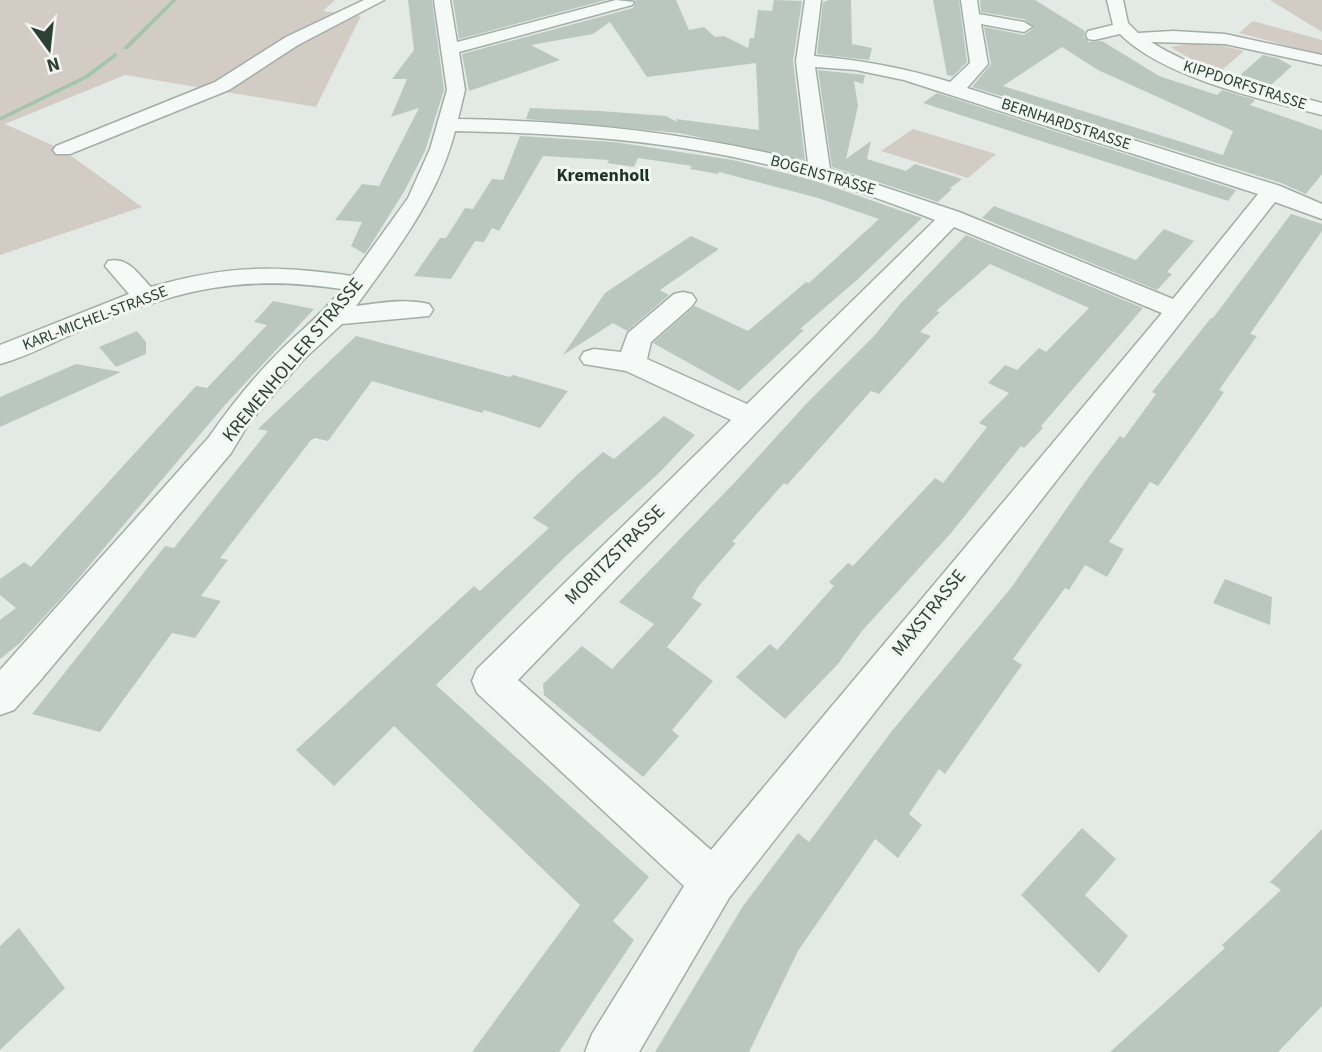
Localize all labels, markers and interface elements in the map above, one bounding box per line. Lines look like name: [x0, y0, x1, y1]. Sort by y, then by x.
north arrow: [14, 14, 84, 84]
text: N: [43, 49, 63, 79]
street label: KIPPDORFSTRASSE: [1180, 55, 1310, 115]
street label: BERNHARDSTRASSE: [998, 93, 1134, 155]
street label: BOGENSTRASSE: [768, 149, 878, 201]
district label: Kremenholl: [557, 163, 649, 188]
street label: KREMENHOLLER STRASSE: [216, 272, 370, 448]
street label: KARL-MICHEL-STRASSE: [19, 280, 171, 356]
street label: MORITZSTRASSE: [559, 499, 671, 611]
street label: MAXSTRASSE: [886, 564, 972, 662]

